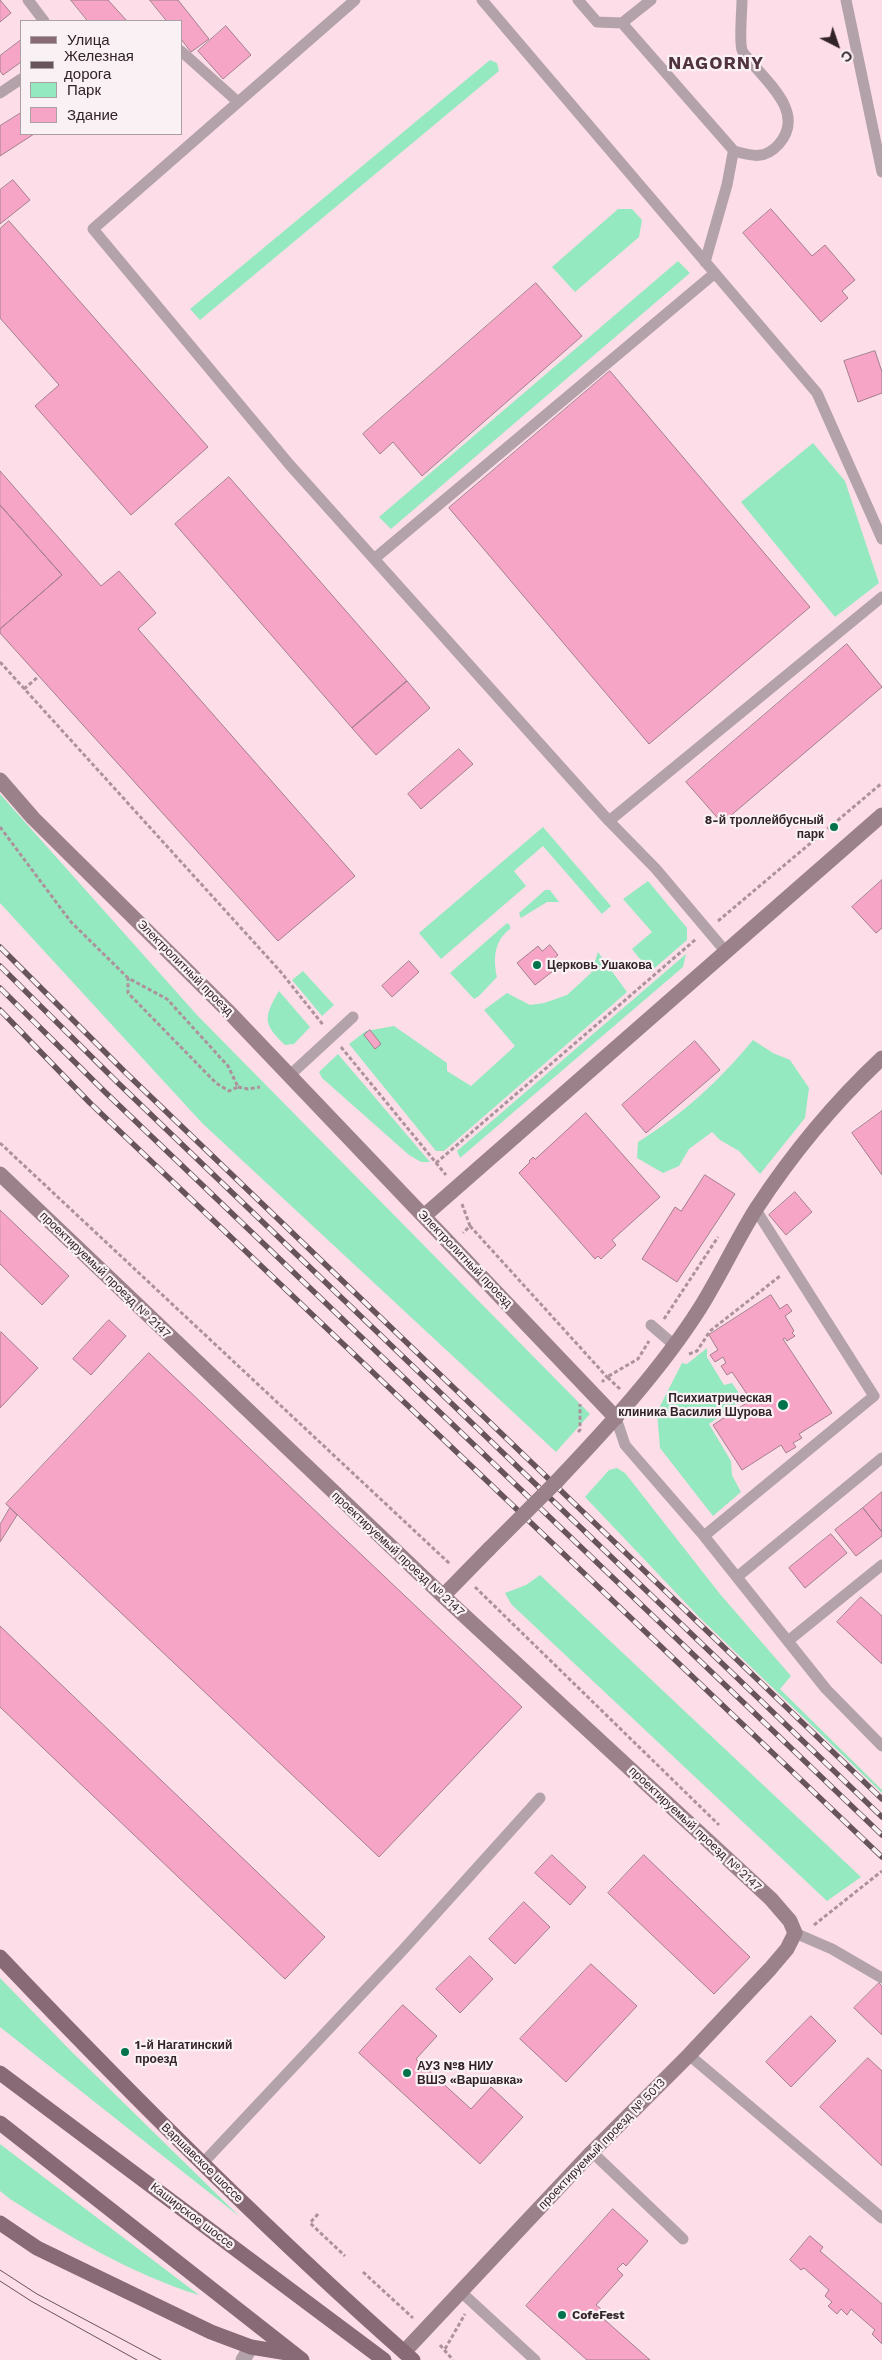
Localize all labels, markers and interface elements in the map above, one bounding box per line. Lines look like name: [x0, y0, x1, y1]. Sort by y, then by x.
legend: [20, 20, 182, 135]
north arrow: [812, 20, 862, 70]
text: Улица: [67, 31, 110, 49]
text: Железная дорога: [64, 47, 134, 83]
text: С: [838, 47, 856, 66]
district label: NAGORNY: [667, 53, 765, 75]
text: Парк: [67, 81, 101, 99]
text: Здание: [67, 106, 118, 124]
place label: 8-й троллейбусный парк: [705, 813, 824, 841]
marker: 8-й троллейбусный парк: [828, 821, 840, 833]
street label: Электролитный проезд: [134, 917, 236, 1019]
place label: Церковь Ушакова: [547, 958, 652, 972]
marker: Церковь Ушакова: [531, 959, 543, 971]
street label: Электролитный проезд: [415, 1207, 515, 1311]
street label: проектируемый проезд № 2147: [37, 1209, 173, 1341]
place label: Психиатрическая клиника Василия Шурова: [618, 1391, 772, 1419]
marker: Психиатрическая клиника Василия Шурова: [776, 1398, 790, 1412]
street label: проектируемый проезд № 2147: [329, 1489, 467, 1619]
street label: проектируемый проезд № 2147: [626, 1764, 764, 1894]
place label: 1-й Нагатинский проезд: [135, 2038, 232, 2066]
marker: 1-й Нагатинский проезд: [119, 2046, 131, 2058]
place label: АУЗ №8 НИУ ВШЭ «Варшавка»: [417, 2059, 523, 2087]
marker: АУЗ №8 НИУ ВШЭ «Варшавка»: [401, 2067, 413, 2079]
street label: проектируемый проезд № 5013: [535, 2075, 669, 2213]
street label: Варшавское шоссе: [158, 2120, 246, 2206]
street label: Каширское шоссе: [148, 2180, 236, 2252]
place label: CofeFest: [572, 2308, 624, 2322]
marker: CofeFest: [556, 2309, 568, 2321]

